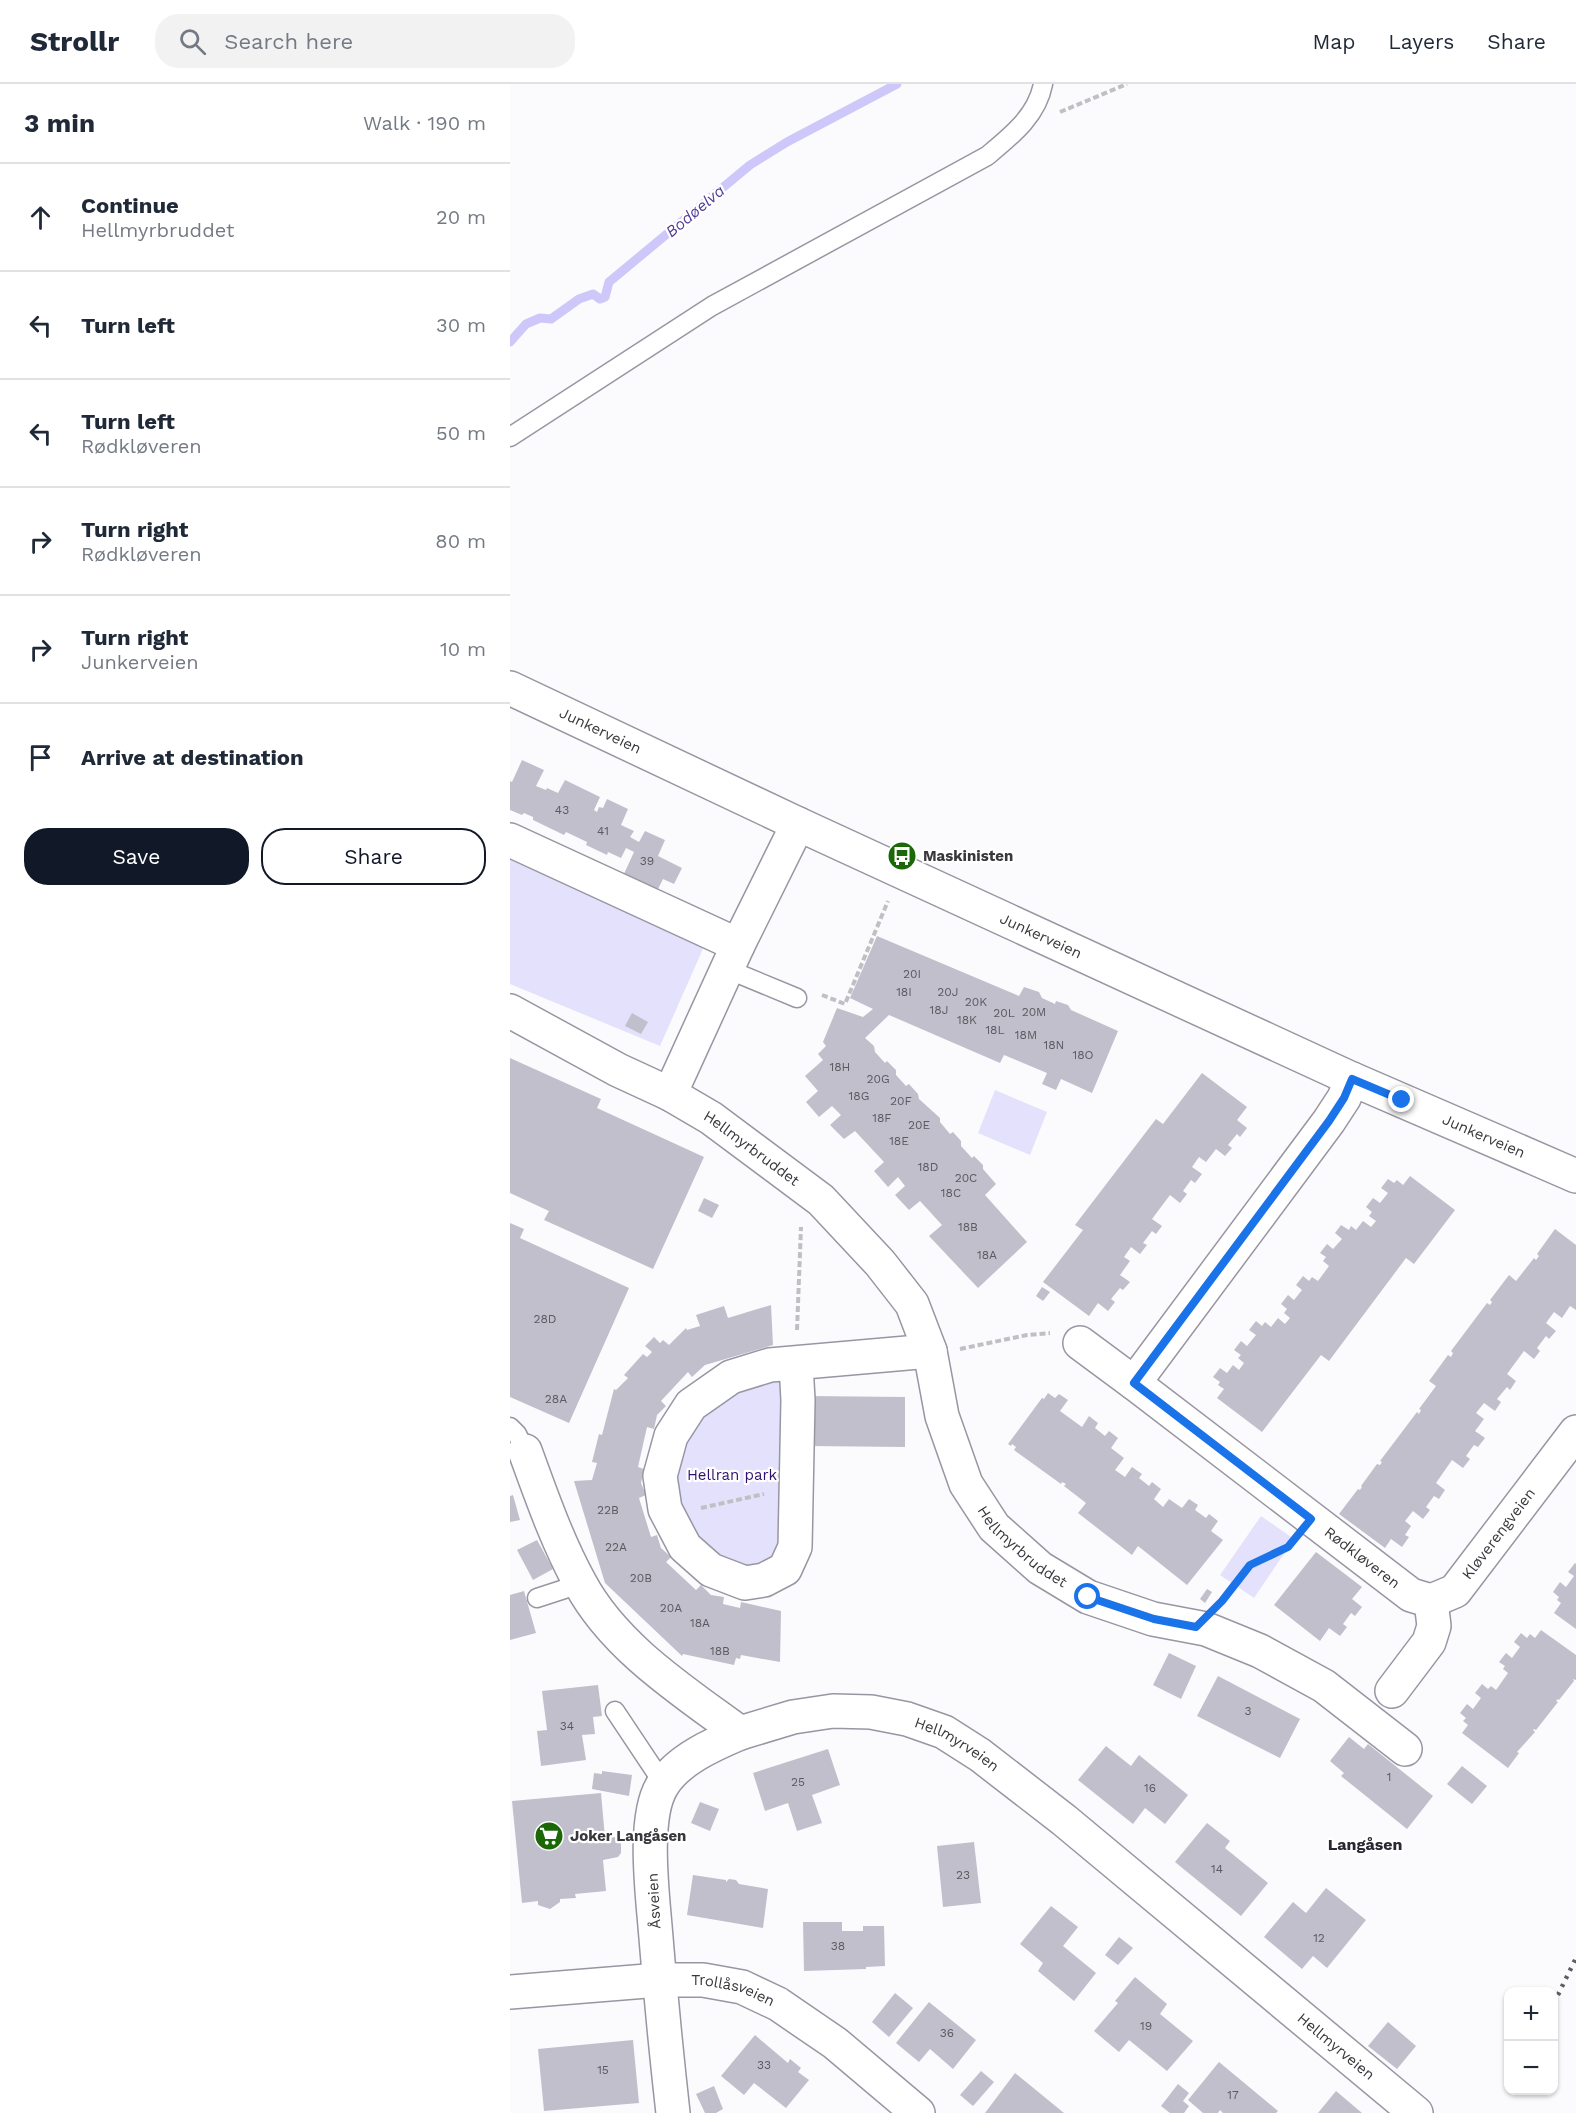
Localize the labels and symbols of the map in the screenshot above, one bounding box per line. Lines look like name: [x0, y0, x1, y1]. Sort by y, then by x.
water label: Bodøelva: [662, 181, 728, 241]
street label: Junkerveien: [557, 704, 644, 758]
house number: 43: [555, 803, 569, 817]
house number: 41: [597, 824, 609, 838]
bus stop icon: Maskinisten: [886, 840, 918, 872]
place label: Maskinisten: [923, 847, 1013, 865]
house number: 39: [640, 854, 654, 868]
street label: Junkerveien: [997, 909, 1085, 963]
house number: 20I: [903, 967, 921, 981]
house number: 18I: [896, 985, 912, 999]
house number: 20J: [937, 985, 959, 999]
house number: 20K: [965, 995, 987, 1009]
house number: 18J: [930, 1003, 948, 1017]
house number: 20M: [1022, 1005, 1046, 1019]
house number: 20L: [993, 1006, 1015, 1020]
house number: 18K: [957, 1013, 977, 1027]
house number: 18L: [985, 1023, 1005, 1037]
house number: 18M: [1015, 1028, 1037, 1042]
house number: 18N: [1044, 1038, 1064, 1052]
house number: 18O: [1072, 1048, 1094, 1062]
house number: 18H: [830, 1060, 850, 1074]
house number: 20G: [866, 1072, 890, 1086]
route end: [1388, 1086, 1414, 1112]
house number: 18G: [849, 1089, 869, 1103]
house number: 20F: [890, 1094, 912, 1108]
street label: Hellmyrbruddet: [700, 1107, 804, 1190]
street label: Junkerveien: [1440, 1110, 1528, 1162]
house number: 18F: [872, 1111, 892, 1125]
house number: 20E: [908, 1118, 930, 1132]
house number: 18E: [889, 1134, 909, 1148]
house number: 18D: [918, 1160, 938, 1174]
house number: 20C: [955, 1171, 977, 1185]
house number: 18C: [941, 1186, 961, 1200]
house number: 18B: [958, 1220, 978, 1234]
house number: 18A: [977, 1248, 997, 1262]
house number: 28D: [533, 1312, 557, 1326]
house number: 28A: [545, 1392, 567, 1406]
park label: Hellran park: [687, 1466, 778, 1484]
street label: Kløverengveien: [1458, 1484, 1539, 1583]
street label: Hellmyrbruddet: [974, 1502, 1071, 1592]
house number: 22B: [597, 1503, 619, 1517]
street label: Rødkløveren: [1321, 1523, 1404, 1592]
house number: 22A: [605, 1540, 627, 1554]
house number: 20B: [630, 1571, 652, 1585]
route start: [1074, 1583, 1100, 1609]
house number: 20A: [660, 1601, 682, 1615]
house number: 18A: [690, 1616, 710, 1630]
house number: 18B: [710, 1644, 730, 1658]
house number: 3: [1245, 1704, 1252, 1718]
street label: Hellmyrveien: [912, 1713, 1003, 1775]
house number: 34: [560, 1719, 574, 1733]
house number: 1: [1387, 1770, 1391, 1784]
house number: 25: [791, 1775, 805, 1789]
house number: 16: [1144, 1781, 1156, 1795]
supermarket icon: Joker Langåsen: [533, 1820, 565, 1852]
place label: Joker Langåsen: [570, 1827, 686, 1845]
district label: Langåsen: [1328, 1835, 1402, 1854]
house number: 14: [1211, 1862, 1223, 1876]
house number: 23: [956, 1868, 970, 1882]
street label: Åsveien: [644, 1873, 664, 1929]
house number: 12: [1313, 1931, 1325, 1945]
house number: 38: [831, 1939, 845, 1953]
street label: Trollåsveien: [691, 1971, 778, 2010]
street label: Hellmyrveien: [1294, 2009, 1378, 2084]
house number: 19: [1140, 2019, 1152, 2033]
house number: 36: [940, 2026, 954, 2040]
house number: 33: [757, 2058, 771, 2072]
house number: 15: [597, 2063, 609, 2077]
house number: 17: [1227, 2088, 1239, 2102]

